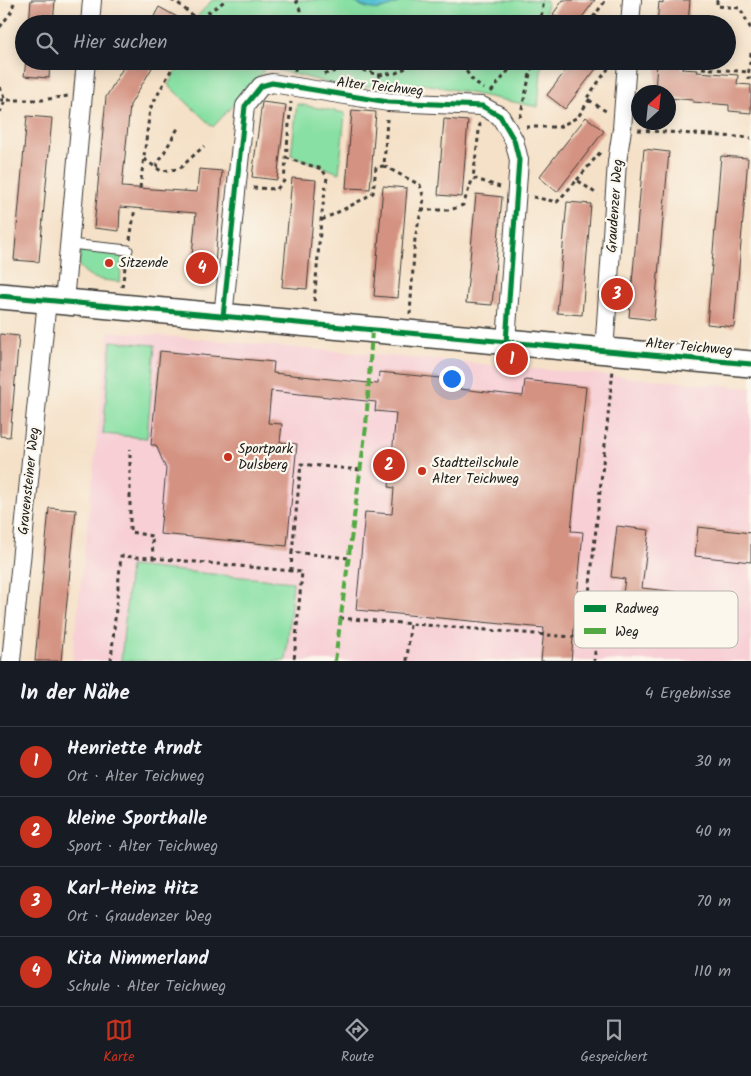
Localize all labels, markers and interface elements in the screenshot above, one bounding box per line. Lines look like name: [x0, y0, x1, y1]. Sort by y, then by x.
search box: [15, 15, 736, 70]
text: Hier suchen: [73, 28, 167, 58]
icon: search: [33, 29, 61, 57]
street label: Alter Teichweg: [336, 72, 424, 102]
north arrow: [631, 85, 676, 130]
street label: Graudenzer Weg: [601, 158, 629, 254]
pin: 4: [186, 249, 218, 287]
place label: Sitzende: [119, 252, 169, 274]
marker: Sitzende: [103, 257, 115, 269]
pin: 3: [601, 275, 633, 313]
street label: Alter Teichweg: [645, 332, 733, 362]
pin: 1: [496, 340, 528, 378]
your location: [439, 366, 465, 392]
street label: Gravensteiner Weg: [12, 426, 46, 536]
place label: Sportpark Dulsberg: [238, 438, 293, 476]
pin: 2: [373, 446, 405, 484]
marker: Sportpark Dulsberg: [222, 451, 234, 463]
place label: Stadtteilschule Alter Teichweg: [432, 452, 519, 490]
marker: Stadtteilschule Alter Teichweg: [416, 465, 428, 477]
legend: [574, 591, 738, 648]
text: Radweg: [615, 598, 659, 620]
text: Weg: [615, 621, 639, 643]
text: In der Nähe: [20, 677, 130, 710]
text: 4 Ergebnisse: [645, 681, 731, 706]
text: Henriette Arndt: [67, 734, 202, 764]
text: 1: [34, 749, 38, 774]
text: 30 m: [695, 749, 731, 774]
text: Ort · Alter Teichweg: [67, 764, 205, 789]
text: kleine Sporthalle: [67, 804, 207, 834]
text: 2: [31, 819, 41, 844]
text: 40 m: [695, 819, 731, 844]
text: Sport · Alter Teichweg: [67, 834, 218, 859]
text: Karl-Heinz Hitz: [67, 874, 199, 904]
text: 3: [32, 889, 40, 914]
text: 70 m: [696, 889, 731, 914]
text: Ort · Graudenzer Weg: [67, 904, 212, 929]
text: Kita Nimmerland: [67, 944, 209, 974]
text: 4: [32, 959, 40, 984]
text: 110 m: [694, 959, 731, 984]
text: Schule · Alter Teichweg: [67, 974, 226, 999]
tab: Karte: [103, 1016, 134, 1068]
tab: Route: [341, 1016, 374, 1068]
tab: Gespeichert: [580, 1016, 648, 1068]

